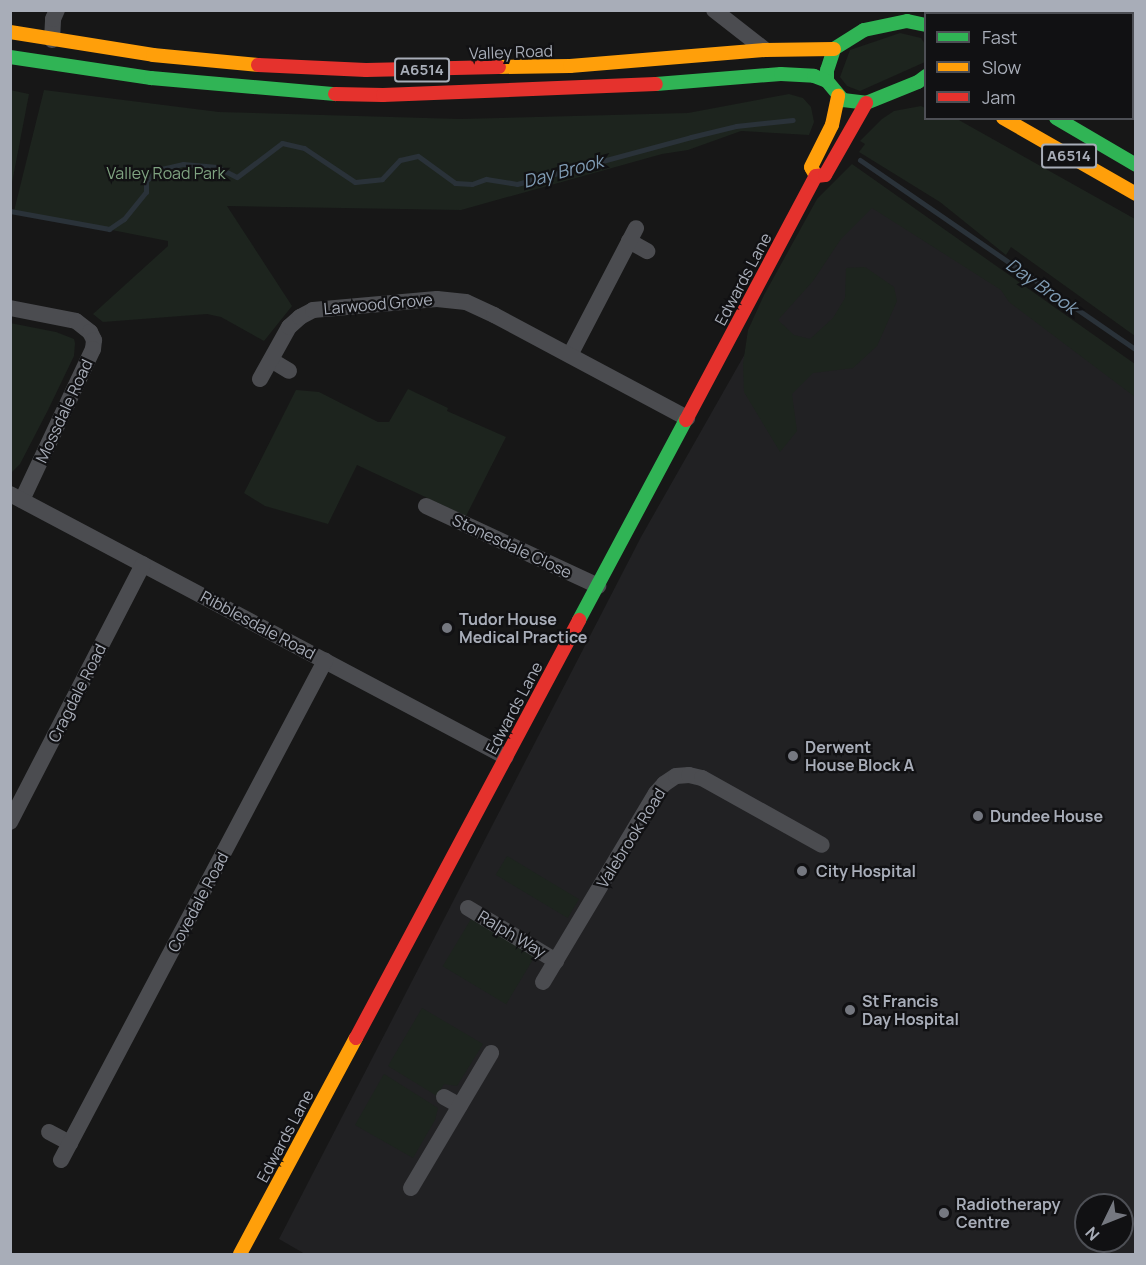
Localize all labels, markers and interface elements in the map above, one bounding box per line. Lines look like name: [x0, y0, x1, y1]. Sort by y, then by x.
legend: [924, 12, 1134, 120]
text: Fast: [982, 25, 1017, 49]
street label: Valley Road: [469, 41, 553, 63]
text: Slow: [982, 55, 1021, 79]
road number: A6514: [394, 58, 450, 82]
text: Jam: [982, 85, 1016, 109]
road number: A6514: [1040, 144, 1098, 168]
water label: Day Brook: [521, 150, 605, 192]
park label: Valley Road Park: [106, 163, 226, 183]
street label: Edwards Lane: [711, 230, 775, 328]
water label: Day Brook: [1002, 254, 1082, 318]
street label: Larwood Grove: [323, 290, 433, 318]
street label: Mossdale Road: [32, 356, 96, 466]
street label: Stonesdale Close: [449, 510, 575, 582]
street label: Ribblesdale Road: [198, 587, 318, 663]
place label: Tudor House Medical Practice: [459, 609, 587, 647]
marker: Tudor House Medical Practice: [440, 621, 454, 635]
street label: Cragdale Road: [44, 641, 110, 745]
street label: Edwards Lane: [482, 659, 546, 757]
place label: Derwent House Block A: [805, 737, 914, 775]
marker: Derwent House Block A: [786, 749, 800, 763]
street label: Valebrook Road: [593, 785, 669, 891]
place label: Dundee House: [990, 806, 1103, 826]
marker: Dundee House: [971, 809, 985, 823]
street label: Covedale Road: [164, 849, 232, 955]
place label: City Hospital: [816, 861, 916, 881]
marker: City Hospital: [793, 862, 811, 880]
street label: Ralph Way: [474, 906, 550, 962]
place label: St Francis Day Hospital: [862, 991, 959, 1029]
marker: St Francis Day Hospital: [843, 1003, 857, 1017]
street label: Edwards Lane: [253, 1087, 317, 1185]
north arrow: [1074, 1193, 1134, 1253]
place label: Radiotherapy Centre: [956, 1194, 1060, 1232]
marker: Radiotherapy Centre: [937, 1206, 951, 1220]
text: N: [1080, 1222, 1104, 1246]

